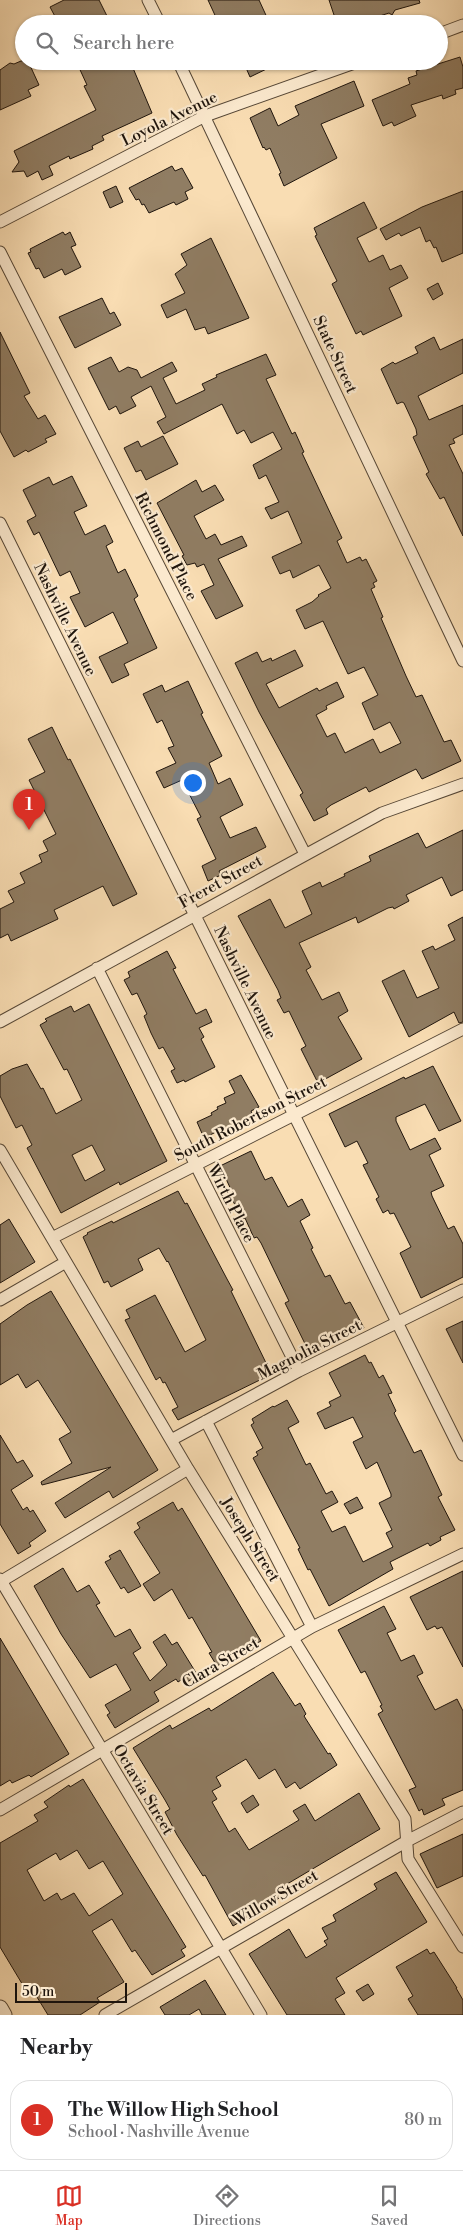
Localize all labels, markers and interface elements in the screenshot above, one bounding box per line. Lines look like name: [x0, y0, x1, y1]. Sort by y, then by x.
search box: [15, 15, 448, 70]
icon: search: [33, 29, 61, 57]
text: Search here: [73, 31, 174, 55]
street label: Loyola Avenue: [118, 87, 221, 151]
street label: State Street: [308, 312, 362, 397]
street label: Richmond Place: [130, 489, 202, 604]
street label: Nashville Avenue: [29, 560, 101, 679]
your location: [180, 770, 206, 796]
pin: 1: [13, 789, 45, 830]
street label: Freret Street: [175, 851, 266, 913]
street label: Nashville Avenue: [209, 923, 281, 1042]
street label: South Robertson Street: [171, 1072, 330, 1166]
street label: Wirth Place: [202, 1160, 259, 1246]
street label: Magnolia Street: [254, 1315, 365, 1385]
street label: Joseph Street: [216, 1492, 284, 1586]
street label: Clara Street: [178, 1633, 263, 1693]
street label: Octavia Street: [108, 1740, 178, 1839]
street label: Willow Street: [228, 1865, 322, 1931]
scale bar: [15, 1980, 128, 2003]
text: 50 m: [22, 1983, 54, 2001]
text: Nearby: [20, 2035, 93, 2061]
text: The Willow High School: [68, 2098, 279, 2122]
text: 1: [33, 2110, 41, 2130]
text: 80 m: [404, 2110, 442, 2130]
text: School · Nashville Avenue: [68, 2122, 250, 2142]
tab: Map: [55, 2182, 83, 2230]
tab: Directions: [193, 2182, 261, 2230]
tab: Saved: [371, 2182, 408, 2230]

